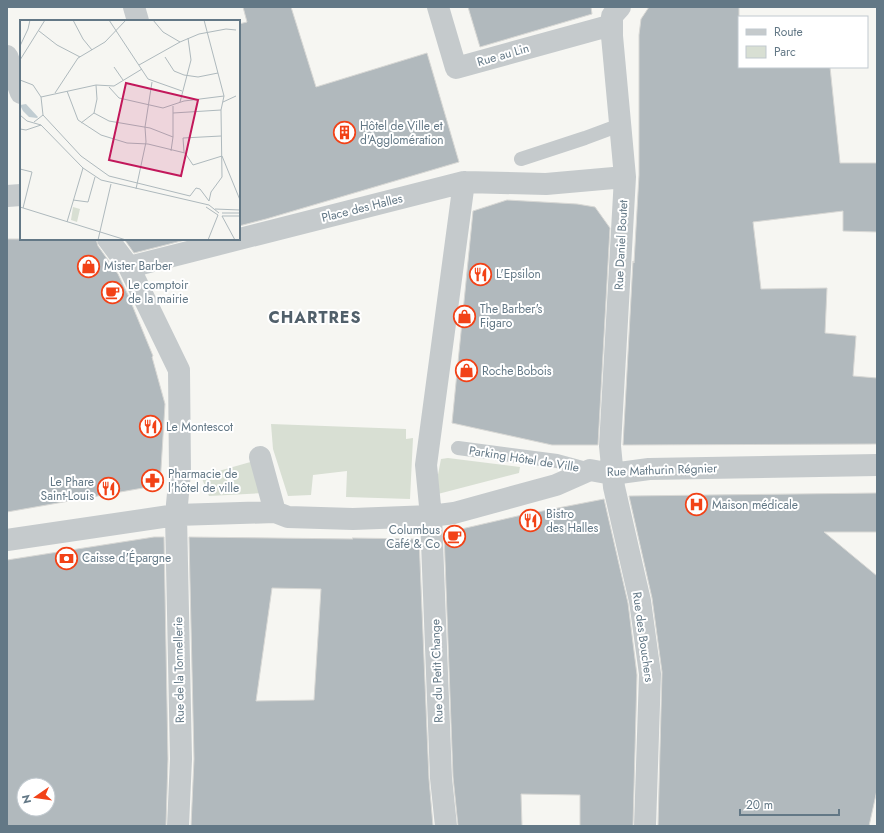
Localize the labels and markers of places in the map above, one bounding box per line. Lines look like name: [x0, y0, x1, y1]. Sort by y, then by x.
place label: Hôtel de Ville et d'Agglomération: [360, 117, 444, 149]
building icon: Hôtel de Ville et d'Agglomération: [332, 120, 358, 146]
shop icon: Mister Barber: [76, 253, 102, 279]
place label: Mister Barber: [104, 257, 173, 275]
restaurant icon: L'Epsilon: [467, 261, 493, 287]
place label: L'Epsilon: [496, 265, 541, 283]
place label: Le comptoir de la mairie: [128, 276, 189, 308]
cafe icon: Le comptoir de la mairie: [99, 279, 125, 305]
place label: The Barber's Figaro: [480, 300, 543, 332]
shop icon: The Barber's Figaro: [451, 303, 477, 329]
shop icon: Roche Bobois: [453, 358, 479, 384]
place label: Roche Bobois: [482, 362, 552, 380]
restaurant icon: Le Montescot: [137, 414, 163, 440]
place label: Le Montescot: [166, 418, 233, 436]
place label: Pharmacie de l'hôtel de ville: [168, 465, 239, 497]
pharmacy icon: Pharmacie de l'hôtel de ville: [139, 468, 165, 494]
place label: Le Phare Saint-Louis: [41, 473, 94, 505]
restaurant icon: Le Phare Saint-Louis: [96, 476, 122, 502]
hospital icon: Maison médicale: [683, 492, 709, 518]
place label: Maison médicale: [712, 496, 798, 514]
place label: Bistro des Halles: [546, 505, 599, 537]
restaurant icon: Bistro des Halles: [517, 508, 543, 534]
place label: Columbus Café & Co: [386, 521, 440, 553]
cafe icon: Columbus Café & Co: [442, 524, 468, 550]
bank icon: Caisse d'Épargne: [53, 545, 79, 571]
place label: Caisse d'Épargne: [82, 549, 171, 567]

